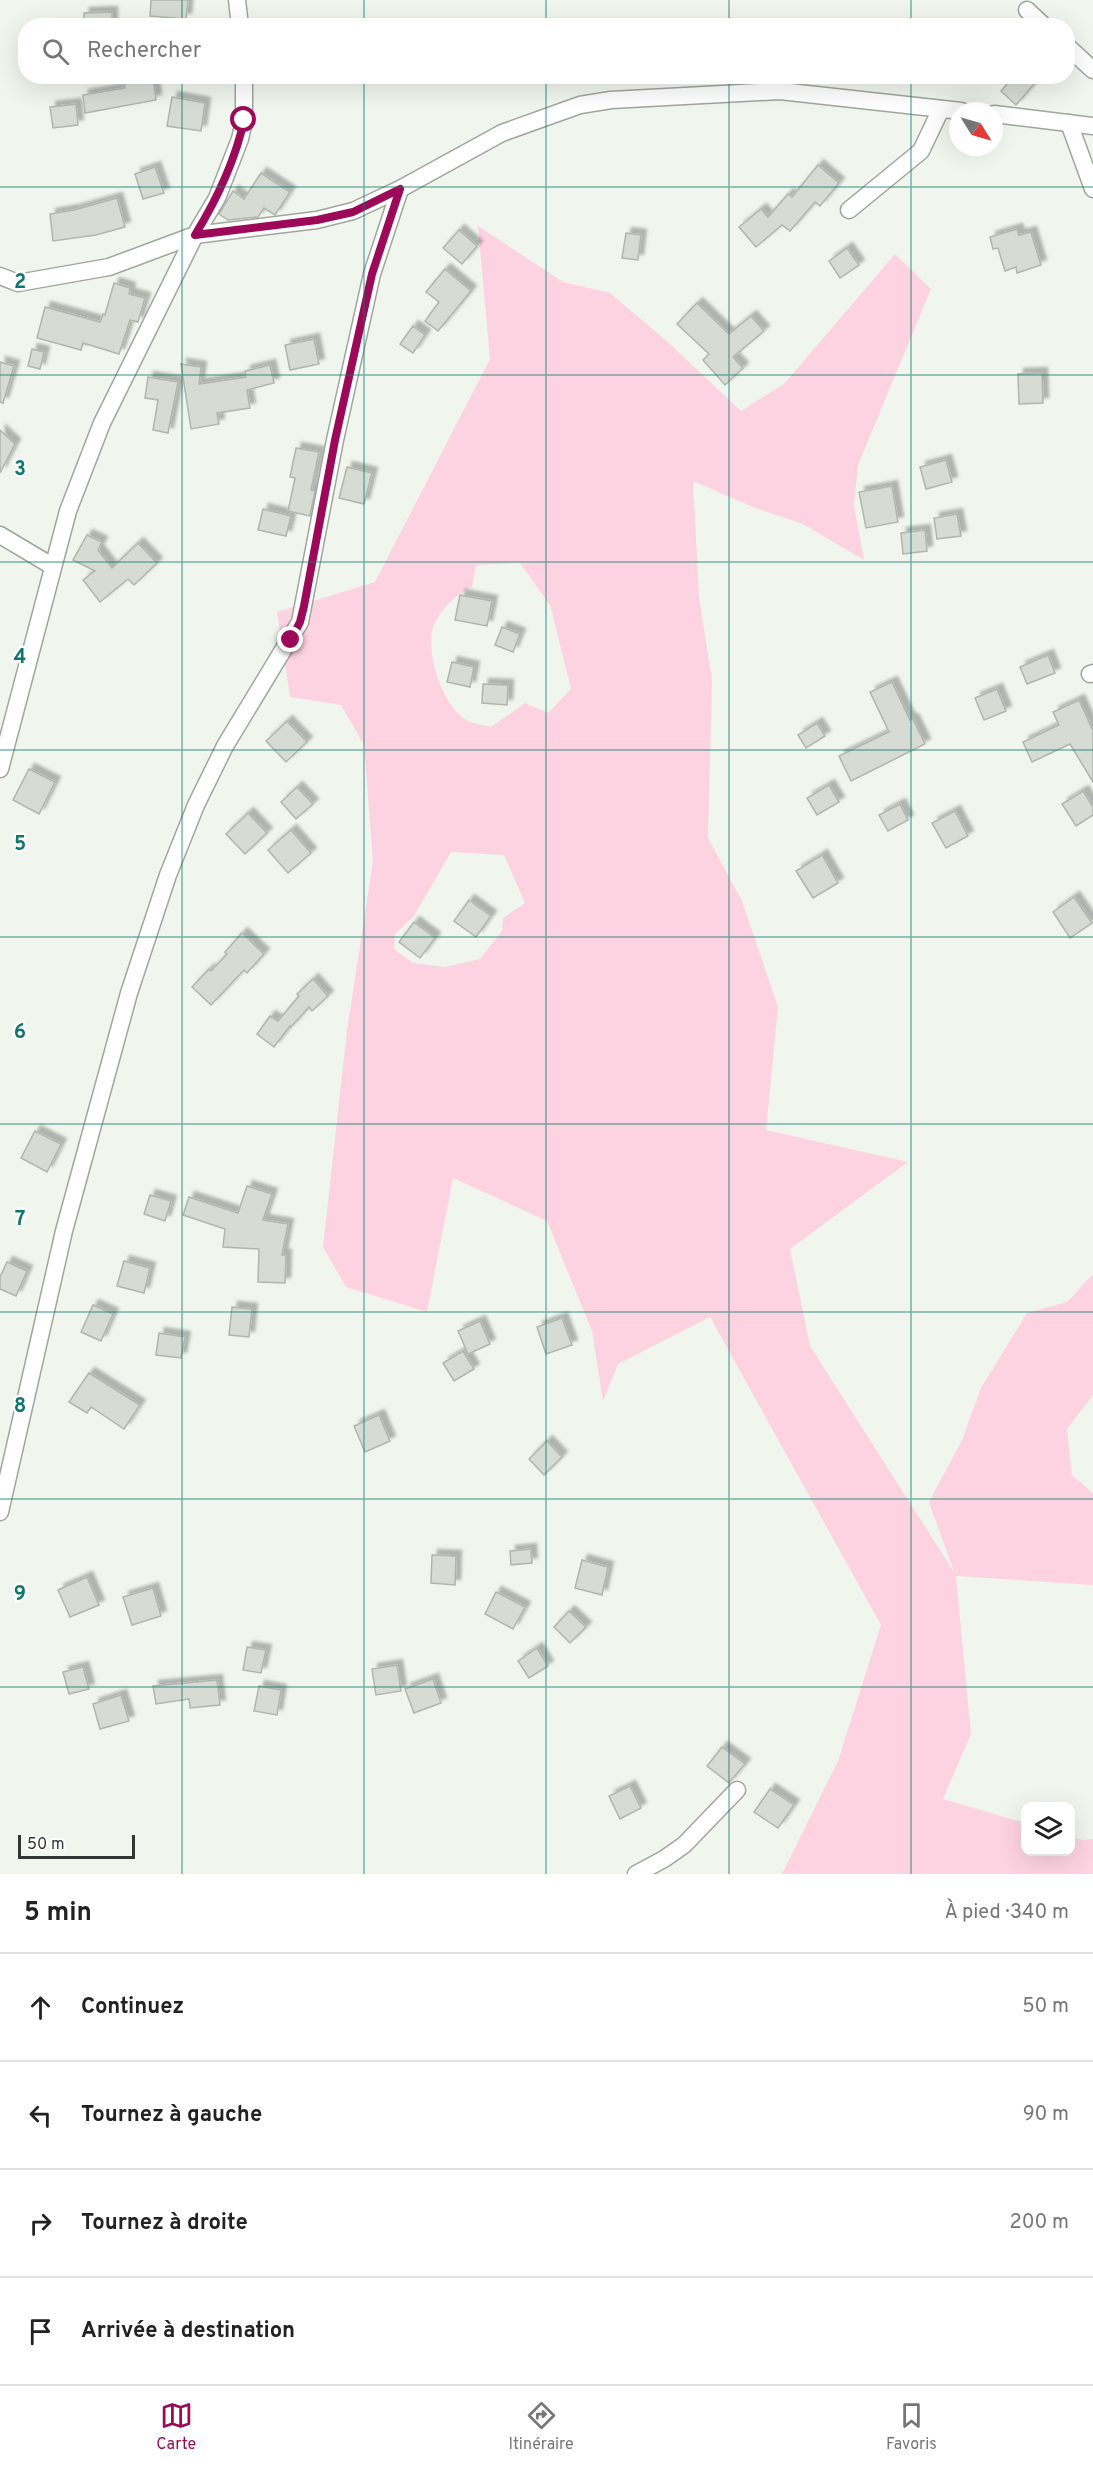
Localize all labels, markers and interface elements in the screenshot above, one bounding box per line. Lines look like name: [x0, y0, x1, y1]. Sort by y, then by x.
search box: [18, 18, 1075, 84]
icon: search: [39, 35, 72, 68]
text: Rechercher: [87, 38, 201, 65]
north arrow: [949, 102, 1003, 156]
route start: [230, 106, 256, 132]
text: 2: [14, 270, 26, 296]
text: 3: [14, 457, 26, 483]
route end: [277, 626, 303, 652]
text: 4: [14, 645, 26, 671]
text: 5: [14, 832, 26, 858]
text: 6: [14, 1020, 26, 1046]
text: 7: [15, 1207, 25, 1233]
text: 8: [14, 1394, 26, 1420]
text: 9: [14, 1582, 26, 1608]
map controls: [1021, 1802, 1075, 1856]
button: layers: [1021, 1802, 1075, 1856]
scale bar: [18, 1832, 135, 1860]
text: 50 m: [27, 1835, 65, 1855]
text: 5 min: [24, 1897, 92, 1930]
text: À pied · 340 m: [944, 1900, 1069, 1926]
icon: ahead: [24, 1991, 57, 2024]
text: Continuez: [81, 1994, 184, 2021]
text: 50 m: [1022, 1994, 1069, 2020]
icon: left: [24, 2099, 57, 2132]
text: Tournez à gauche: [81, 2102, 262, 2129]
text: 90 m: [1023, 2102, 1069, 2128]
icon: right: [24, 2207, 57, 2240]
text: Tournez à droite: [81, 2210, 248, 2237]
text: 200 m: [1010, 2210, 1069, 2236]
icon: arrive: [24, 2315, 57, 2348]
text: Arrivée à destination: [81, 2318, 295, 2345]
tab: Carte: [156, 2399, 196, 2455]
tab: Itinéraire: [509, 2399, 574, 2455]
tab: Favoris: [886, 2399, 937, 2455]

